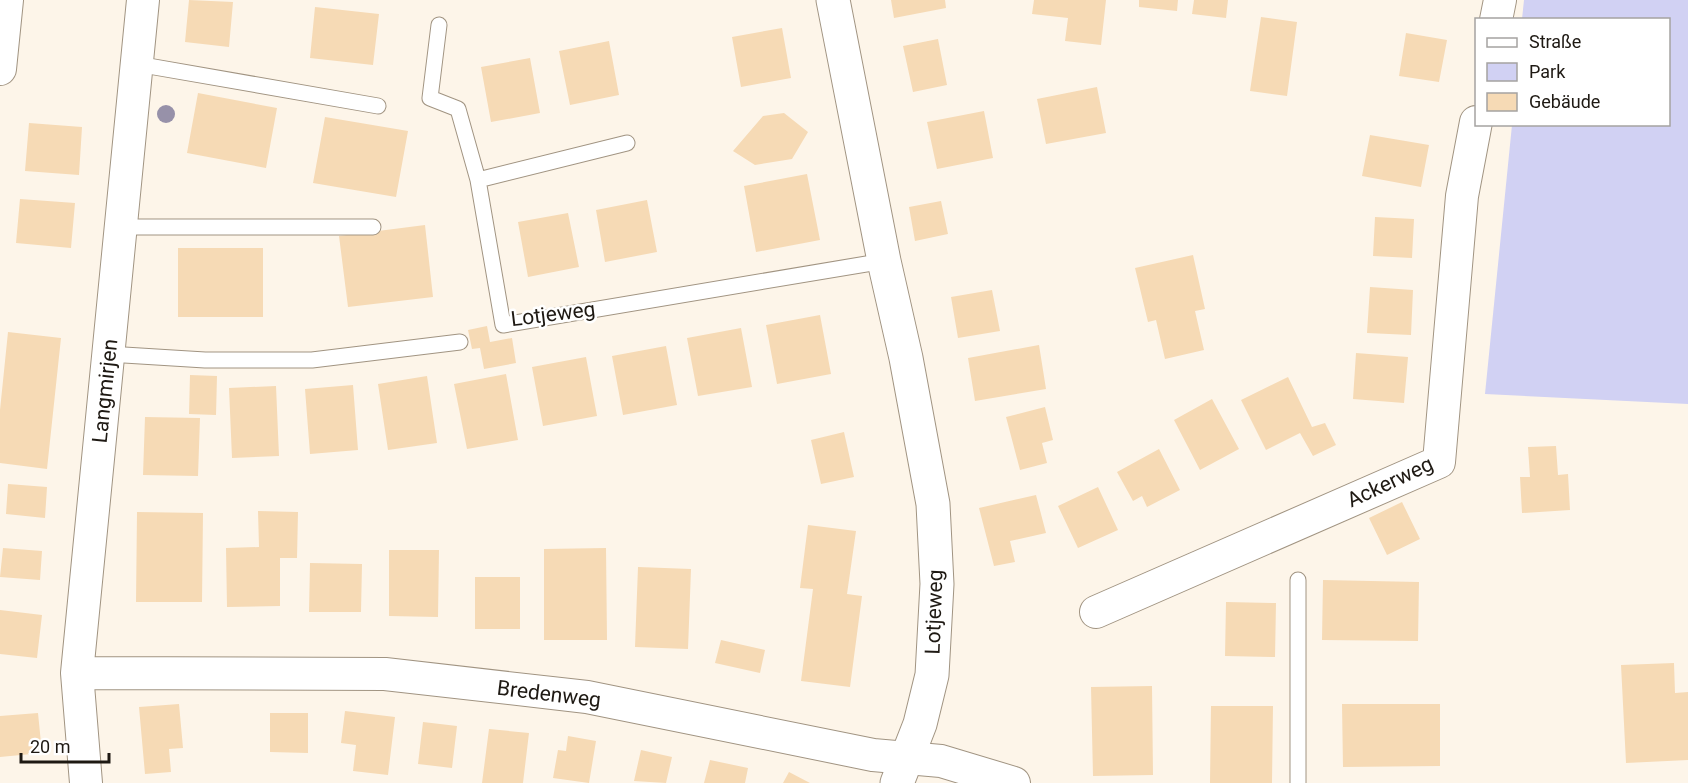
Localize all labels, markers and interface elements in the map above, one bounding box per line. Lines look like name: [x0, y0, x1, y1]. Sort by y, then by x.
legend: [1475, 18, 1670, 126]
text: Straße: [1529, 31, 1581, 52]
text: Park: [1529, 61, 1566, 82]
text: Gebäude: [1529, 91, 1600, 112]
street label: Lotjeweg: [509, 297, 597, 331]
street label: Langmirjen: [88, 338, 122, 444]
street label: Ackerweg: [1343, 452, 1437, 512]
street label: Lotjeweg: [921, 569, 947, 655]
street label: Bredenweg: [496, 676, 602, 712]
scale bar: [21, 726, 110, 764]
text: 20 m: [30, 736, 70, 757]

